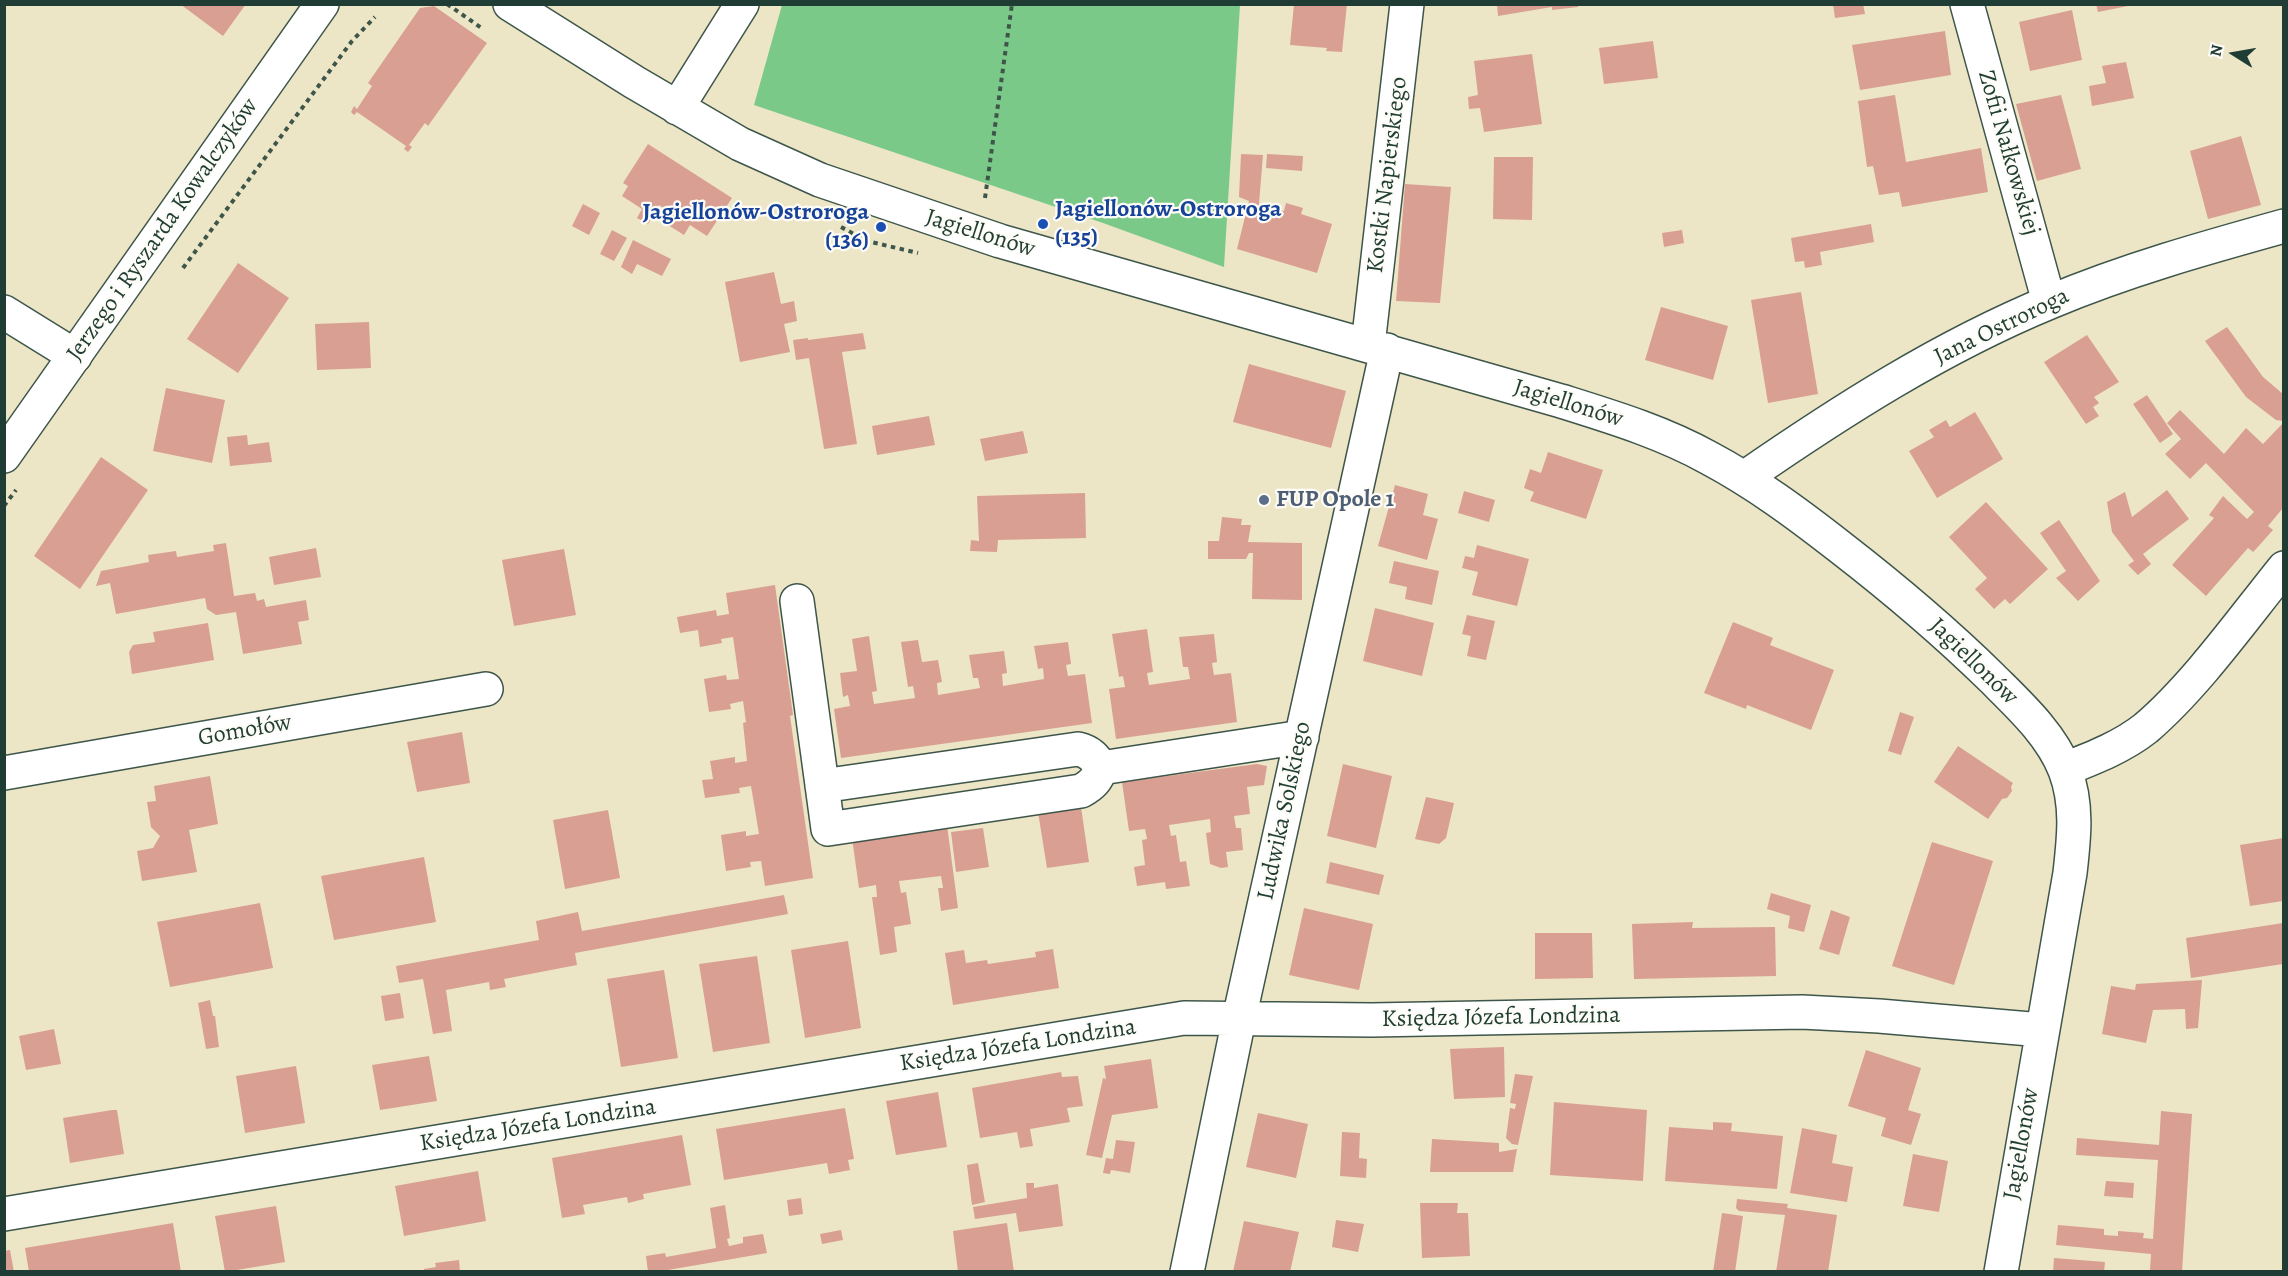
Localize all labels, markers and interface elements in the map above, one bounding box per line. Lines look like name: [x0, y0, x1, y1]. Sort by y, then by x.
north arrow: [2204, 24, 2264, 84]
text: N: [2204, 43, 2228, 58]
street label: Zofii Nałkowskiej: [1971, 67, 2045, 239]
street label: Kostki Napierskiego: [1362, 75, 1414, 275]
street label: Jerzego i Ryszarda Kowalczyków: [61, 93, 265, 367]
place label: Jagiellonów-Ostroroga (135): [1055, 196, 1282, 252]
place label: Jagiellonów-Ostroroga (136): [642, 199, 869, 255]
street label: Jagiellonów: [922, 204, 1038, 264]
marker: Jagiellonów-Ostroroga (135): [1036, 217, 1050, 231]
marker: Jagiellonów-Ostroroga (136): [874, 220, 888, 234]
street label: Jana Ostroroga: [1930, 282, 2074, 372]
street label: Jagiellonów: [1510, 374, 1626, 434]
place label: FUP Opole 1: [1276, 486, 1394, 514]
marker: FUP Opole 1: [1257, 493, 1271, 507]
street label: Jagiellonów: [1922, 612, 2024, 712]
street label: Gomołów: [196, 709, 294, 753]
street label: Ludwika Solskiego: [1252, 719, 1318, 903]
street label: Księdza Józefa Londzina: [1381, 1002, 1621, 1034]
street label: Księdza Józefa Londzina: [898, 1013, 1138, 1079]
street label: Jagiellonów: [1998, 1086, 2046, 1202]
street label: Księdza Józefa Londzina: [418, 1093, 658, 1159]

